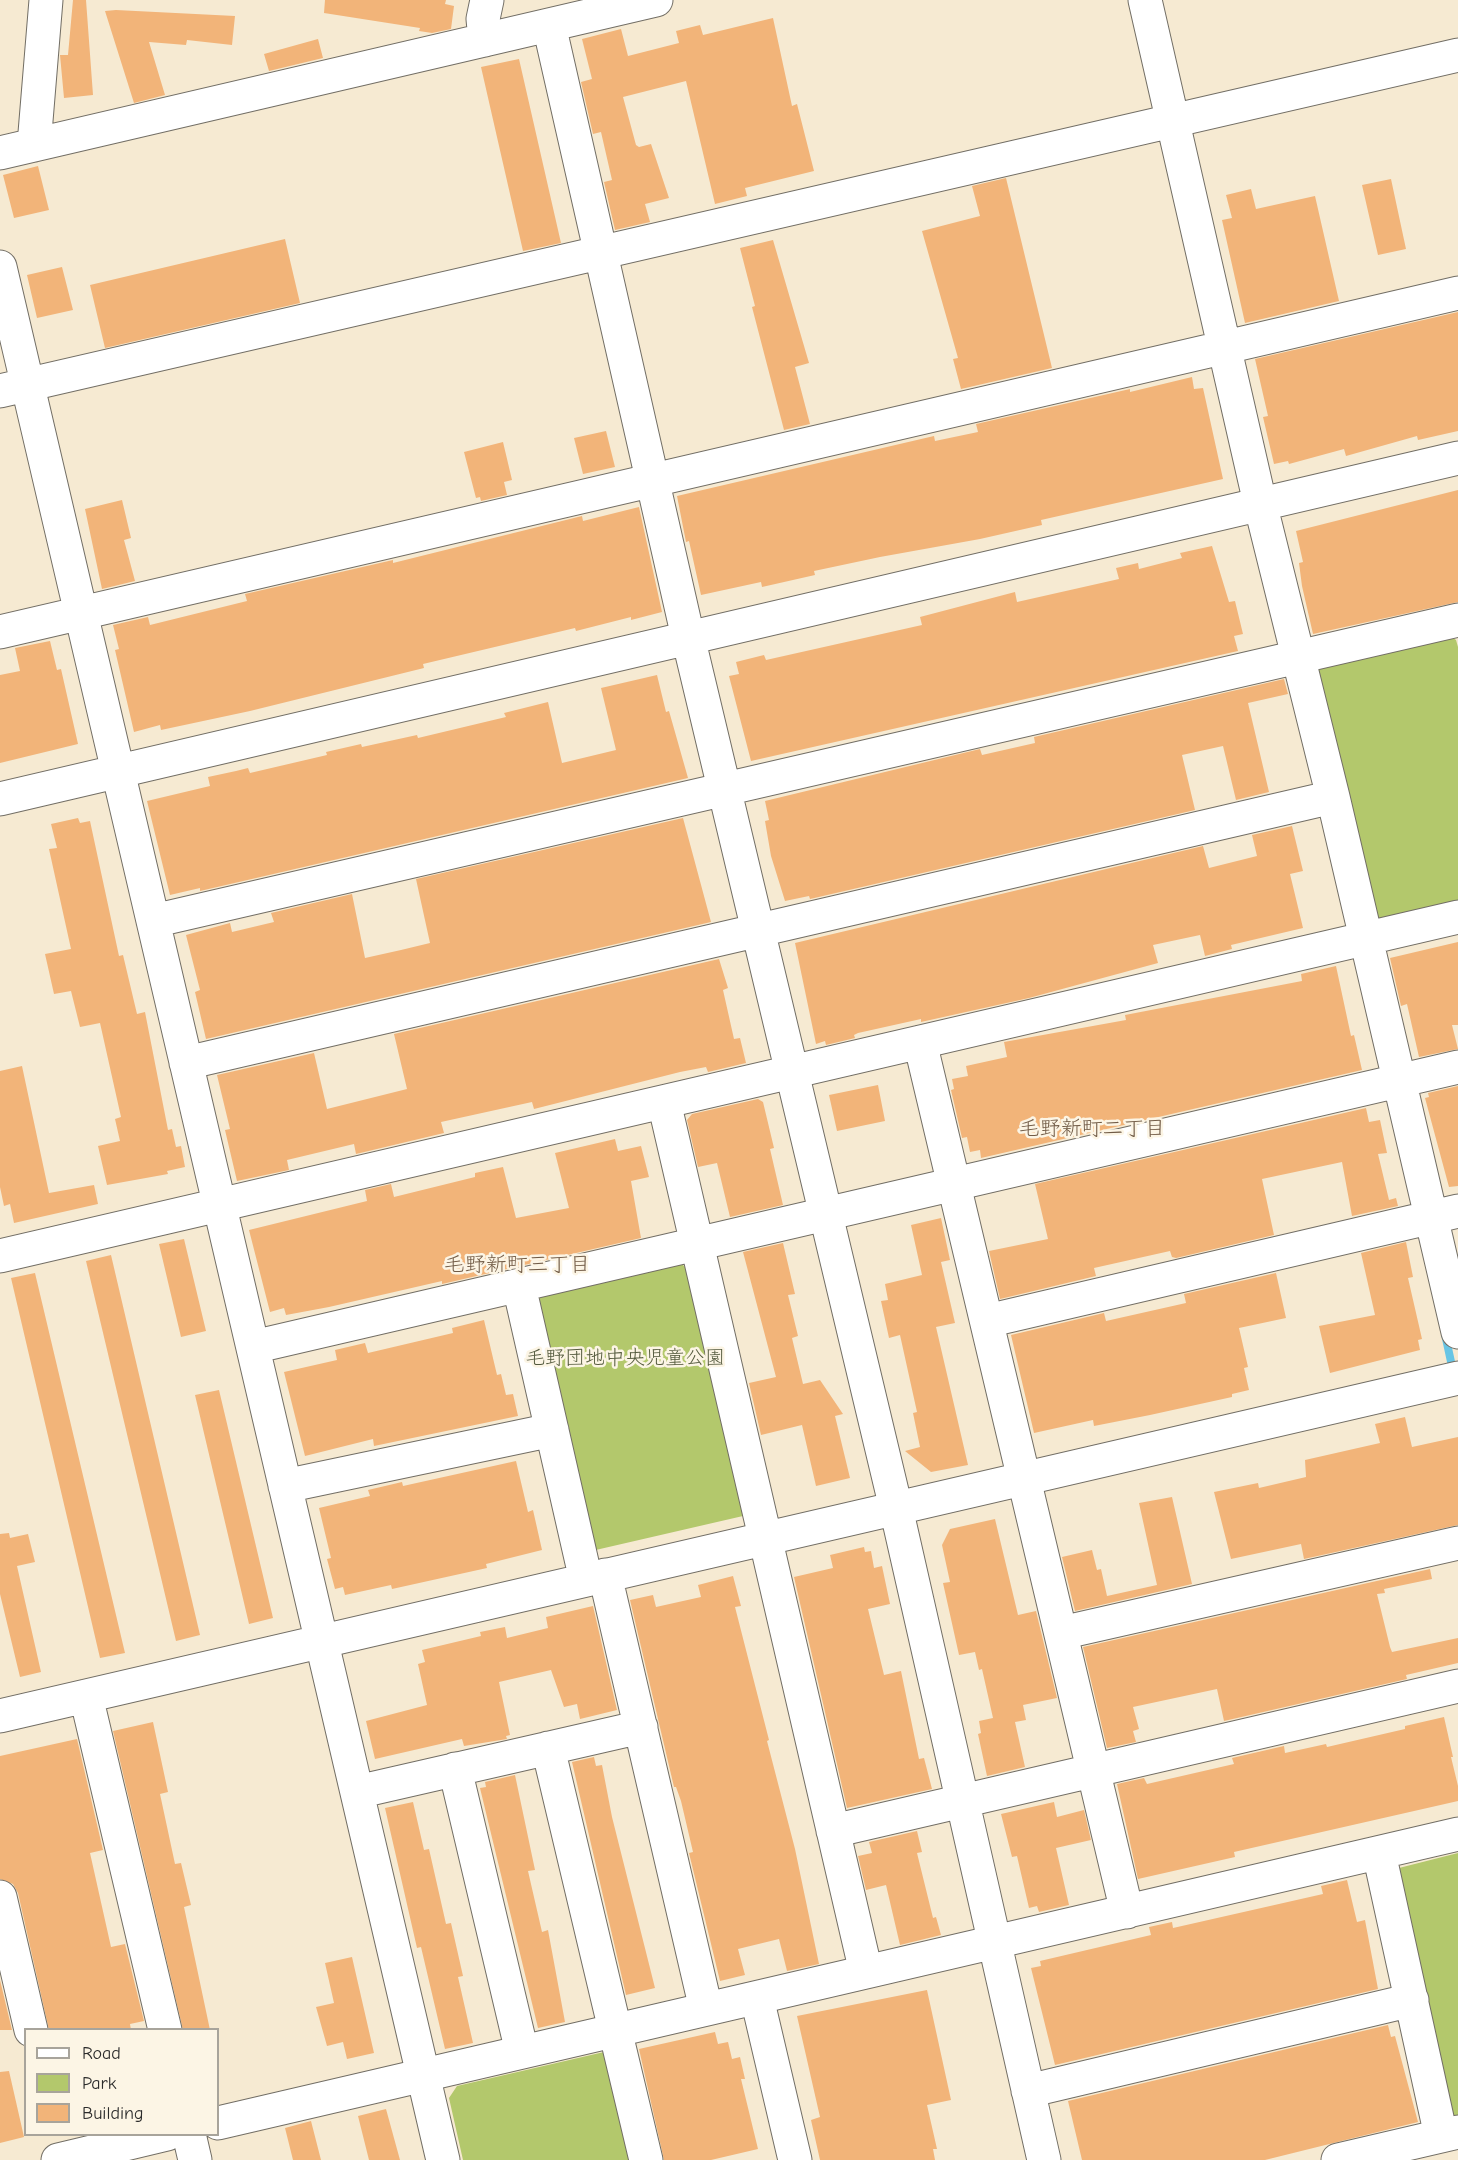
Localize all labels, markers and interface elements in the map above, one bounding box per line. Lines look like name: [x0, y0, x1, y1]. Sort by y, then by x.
district label: 毛野新町二丁目: [1019, 1116, 1165, 1142]
district label: 毛野新町三丁目: [444, 1252, 590, 1278]
park label: 毛野団地中央児童公園: [525, 1346, 725, 1370]
legend: [24, 2028, 219, 2136]
text: Road: [82, 2043, 121, 2064]
text: Park: [82, 2073, 116, 2094]
text: Building: [82, 2103, 144, 2124]

